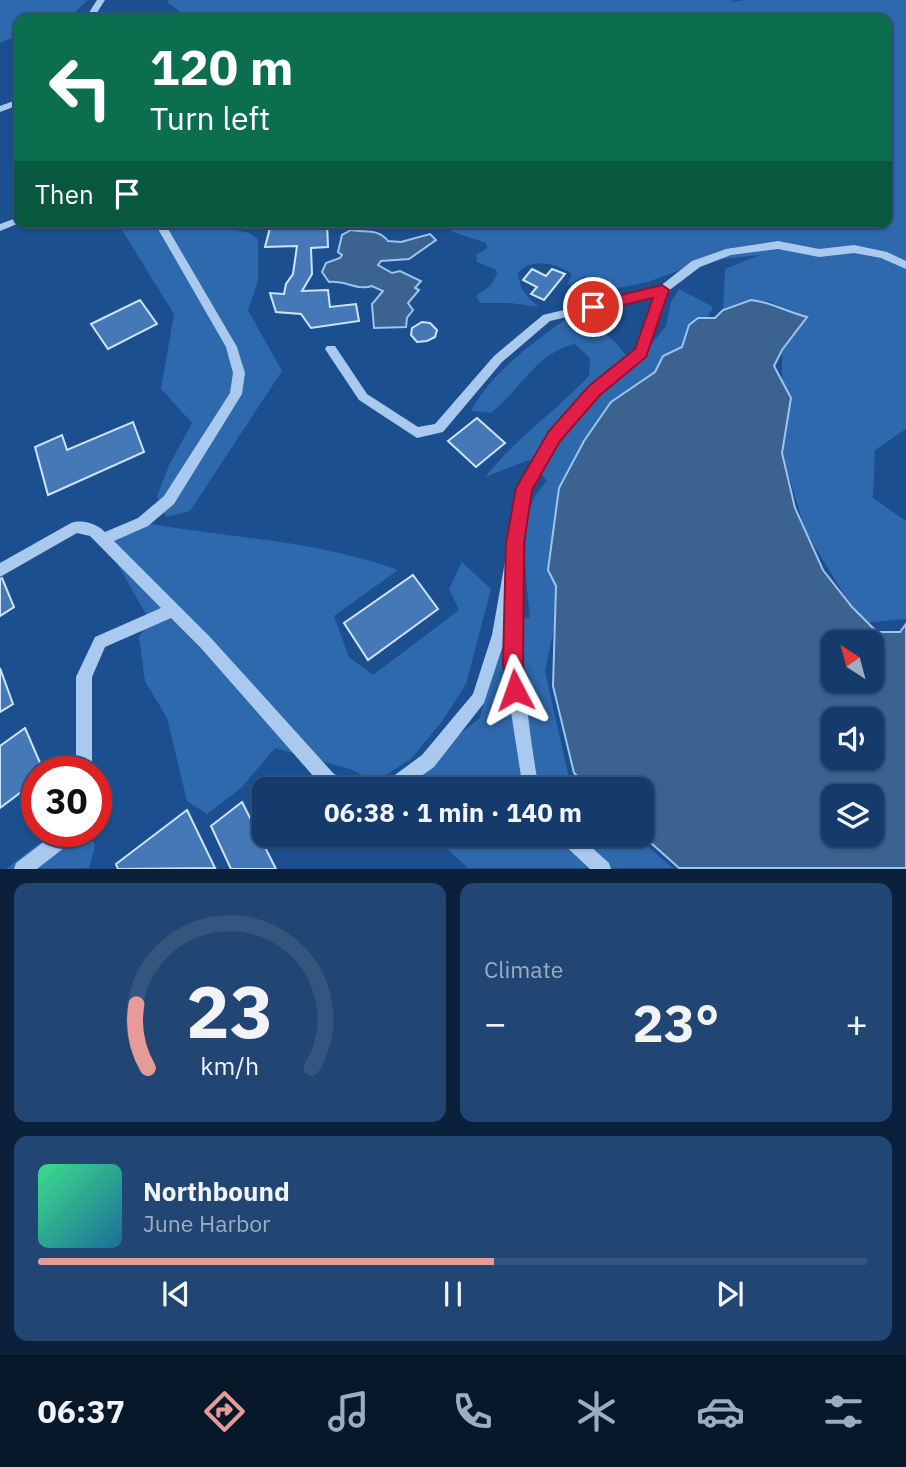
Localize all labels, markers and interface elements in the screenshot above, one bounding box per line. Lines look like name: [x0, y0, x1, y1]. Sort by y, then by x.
text: 120 m: [150, 35, 294, 98]
icon: left: [35, 42, 126, 133]
text: Turn left: [150, 97, 270, 139]
icon: arrive: [108, 175, 146, 213]
text: Then: [35, 177, 94, 211]
pin: [563, 277, 623, 337]
icon: arrive: [574, 288, 612, 326]
north arrow: [821, 630, 884, 693]
map controls: [821, 630, 884, 847]
position arrow: [478, 653, 552, 727]
button: sound: [821, 707, 884, 770]
speed limit sign: 30: [21, 756, 112, 847]
button: layers: [821, 784, 884, 847]
text: 06:38 · 1 min · 140 m: [324, 795, 582, 829]
text: Climate: [484, 954, 563, 984]
text: 23: [186, 964, 274, 1059]
text: 23°: [633, 989, 719, 1056]
text: −: [484, 998, 507, 1047]
text: +: [845, 998, 868, 1047]
text: km/h: [201, 1049, 259, 1082]
text: Northbound: [143, 1174, 290, 1208]
text: June Harbor: [143, 1208, 271, 1238]
icon: previous: [157, 1275, 195, 1313]
icon: pause: [434, 1275, 472, 1313]
icon: next: [711, 1275, 749, 1313]
icon: directions: [200, 1387, 249, 1436]
icon: music: [324, 1387, 373, 1436]
icon: phone: [448, 1387, 497, 1436]
icon: climate: [572, 1387, 621, 1436]
icon: car: [696, 1387, 745, 1436]
icon: filters: [819, 1387, 868, 1436]
text: 06:37: [37, 1390, 125, 1432]

